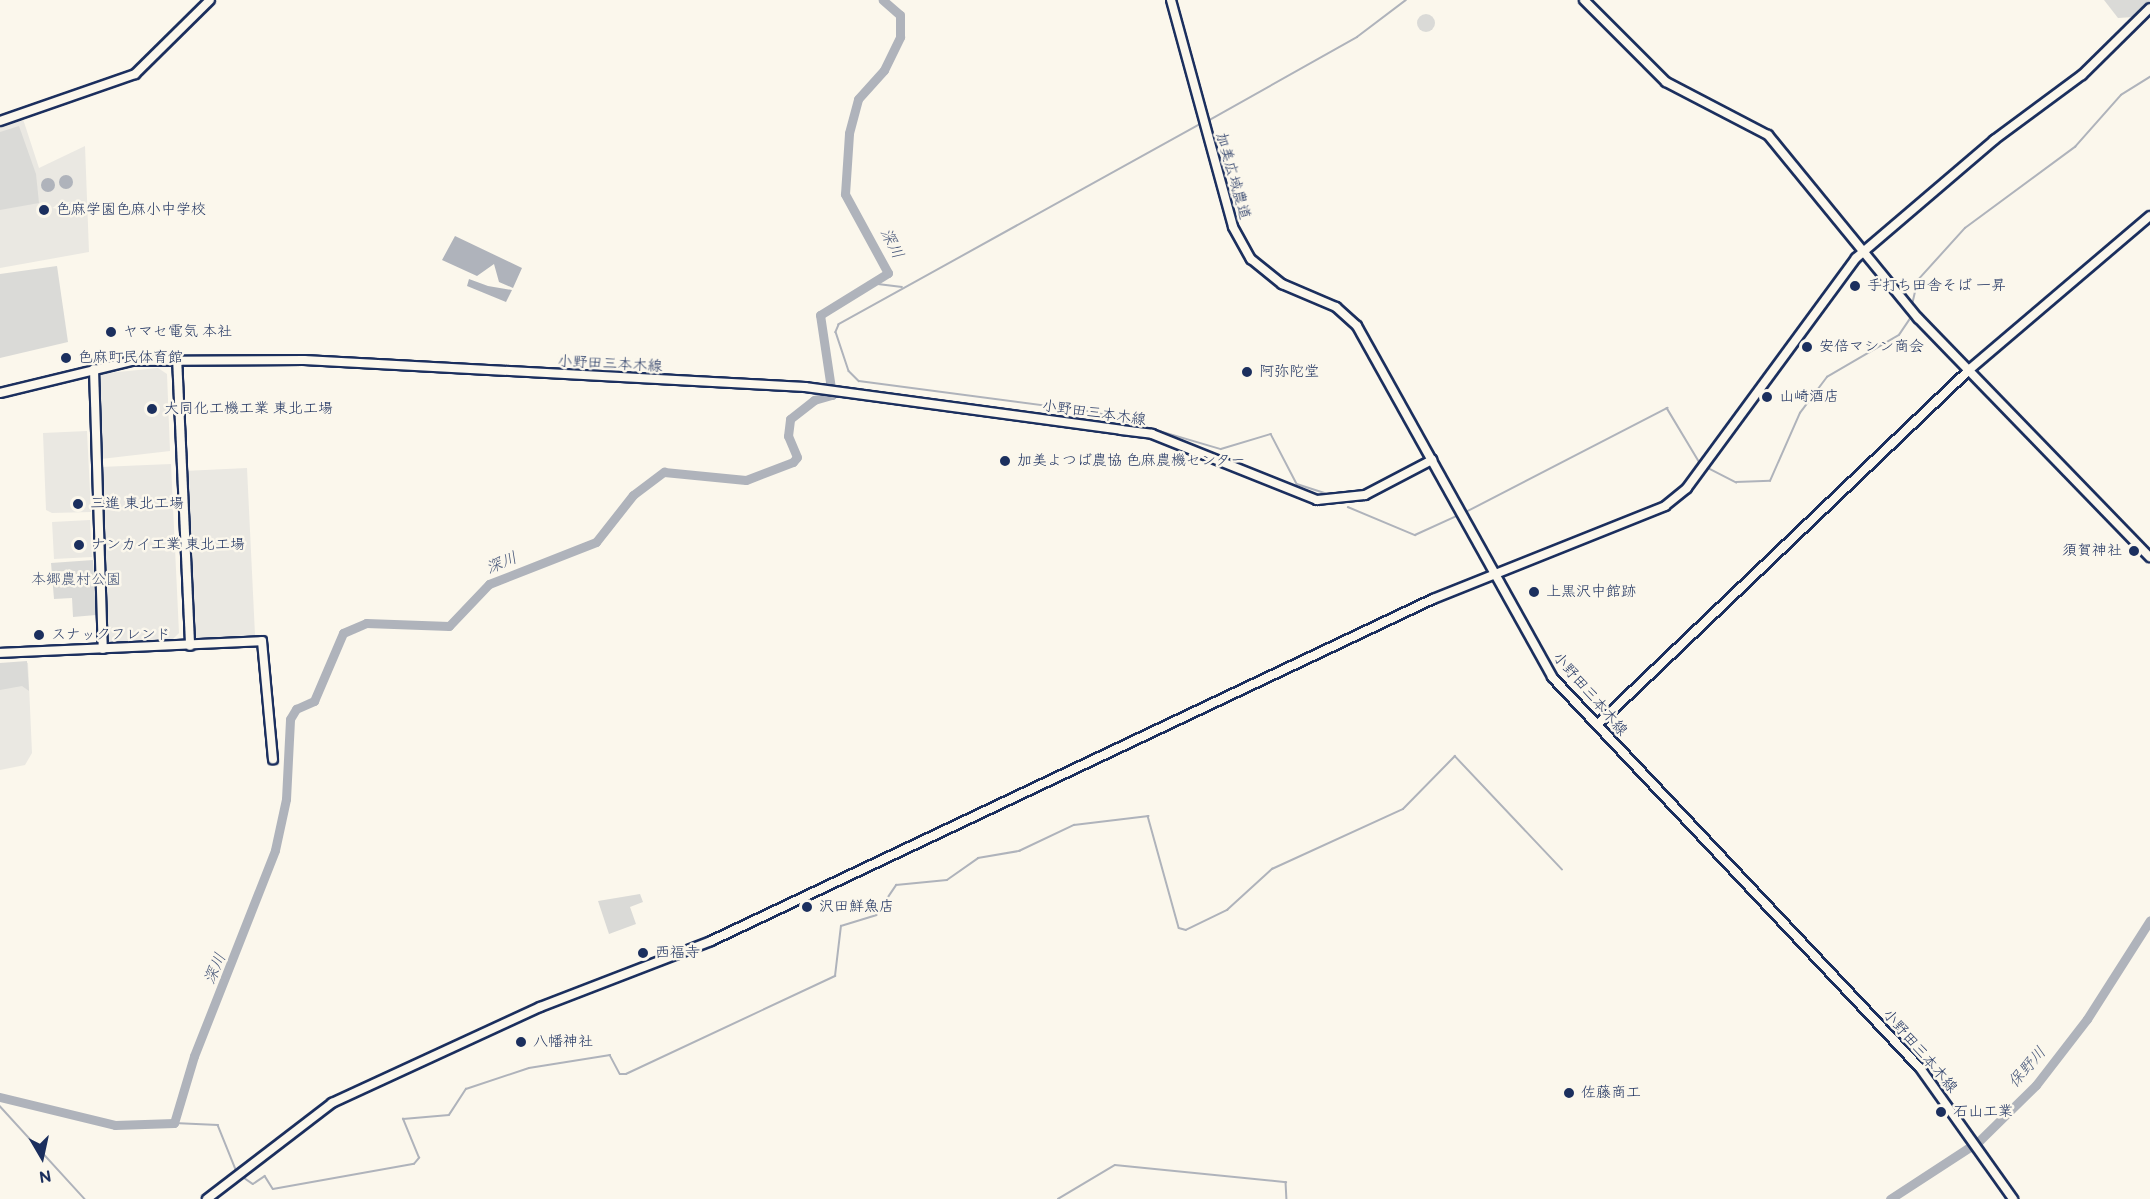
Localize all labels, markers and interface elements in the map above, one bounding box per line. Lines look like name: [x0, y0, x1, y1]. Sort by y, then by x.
street label: 加美広域農道: [1212, 130, 1254, 222]
place label: 色麻学園色麻小中学校: [56, 201, 206, 219]
marker: 色麻学園色麻小中学校: [37, 203, 51, 217]
water label: 深川: [875, 225, 907, 263]
place label: 手打ち田舎そば 一昇: [1867, 277, 2006, 295]
marker: 手打ち田舎そば 一昇: [1848, 279, 1862, 293]
place label: ヤマセ電気 本社: [123, 323, 232, 341]
marker: ヤマセ電気 本社: [104, 325, 118, 339]
place label: 安倍マシン商会: [1819, 338, 1924, 356]
marker: 安倍マシン商会: [1800, 340, 1814, 354]
place label: 色麻町民体育館: [78, 349, 183, 367]
marker: 色麻町民体育館: [59, 351, 73, 365]
street label: 小野田三本木線: [557, 352, 663, 376]
place label: 阿弥陀堂: [1259, 363, 1319, 381]
marker: 阿弥陀堂: [1240, 365, 1254, 379]
place label: 山崎酒店: [1779, 388, 1839, 406]
marker: 山崎酒店: [1760, 390, 1774, 404]
street label: 小野田三本木線: [1041, 397, 1147, 429]
place label: 大同化工機工業 東北工場: [164, 400, 333, 418]
marker: 大同化工機工業 東北工場: [145, 402, 159, 416]
place label: 加美よつば農協 色麻農機センター: [1017, 452, 1246, 470]
marker: 加美よつば農協 色麻農機センター: [998, 454, 1012, 468]
place label: 三進 東北工場: [90, 495, 184, 513]
marker: 三進 東北工場: [71, 497, 85, 511]
place label: ナンカイ工業 東北工場: [91, 536, 245, 554]
marker: ナンカイ工業 東北工場: [72, 538, 86, 552]
place label: 須賀神社: [2062, 542, 2122, 560]
marker: 須賀神社: [2127, 544, 2141, 558]
water label: 深川: [484, 549, 520, 579]
park label: 本郷農村公園: [31, 571, 121, 589]
place label: 上黒沢中館跡: [1546, 583, 1636, 601]
marker: 上黒沢中館跡: [1527, 585, 1541, 599]
place label: スナックフレンド: [51, 626, 171, 644]
marker: スナックフレンド: [32, 628, 46, 642]
street label: 小野田三本木線: [1549, 648, 1631, 740]
place label: 沢田鮮魚店: [819, 898, 894, 916]
marker: 沢田鮮魚店: [800, 900, 814, 914]
place label: 西福寺: [655, 944, 700, 962]
marker: 西福寺: [636, 946, 650, 960]
water label: 深川: [201, 951, 231, 987]
street label: 小野田三本木線: [1879, 1005, 1961, 1097]
place label: 八幡神社: [533, 1033, 593, 1051]
marker: 八幡神社: [514, 1035, 528, 1049]
water label: 保野川: [2005, 1044, 2051, 1092]
place label: 佐藤商工: [1581, 1084, 1641, 1102]
marker: 佐藤商工: [1562, 1086, 1576, 1100]
place label: 石山工業: [1953, 1103, 2013, 1121]
marker: 石山工業: [1934, 1105, 1948, 1119]
north arrow: [12, 1127, 72, 1187]
text: N: [37, 1165, 52, 1186]

